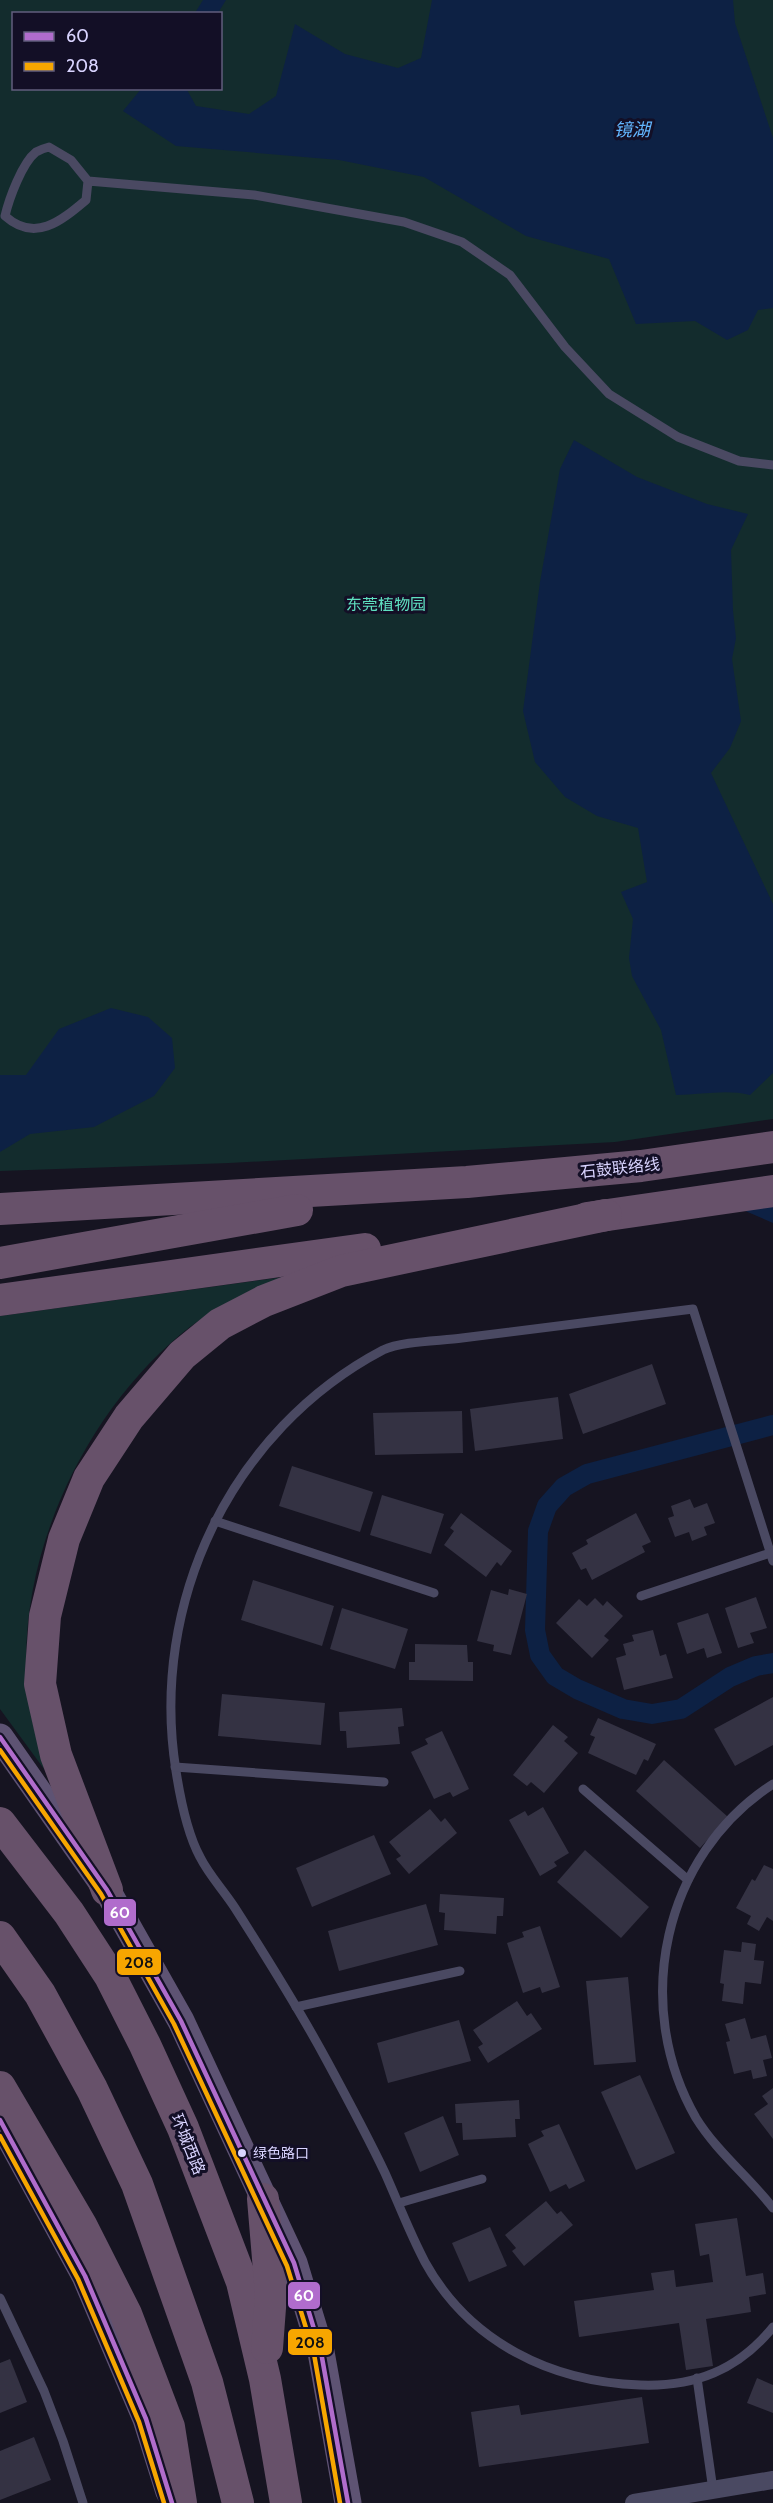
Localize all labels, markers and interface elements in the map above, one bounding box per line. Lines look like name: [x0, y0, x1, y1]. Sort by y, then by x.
legend: [12, 12, 222, 90]
text: 60: [66, 25, 89, 47]
text: 208: [66, 55, 99, 77]
water label: 镜湖: [614, 119, 653, 141]
park label: 东莞植物园: [346, 595, 426, 614]
street label: 石鼓联络线: [579, 1154, 661, 1182]
line badge: 60: [103, 1898, 137, 1927]
text: 60: [110, 1903, 130, 1922]
line badge: 208: [116, 1948, 162, 1976]
text: 208: [124, 1953, 154, 1972]
street label: 环城西路: [167, 2111, 209, 2177]
place label: 绿色路口: [253, 2144, 309, 2162]
marker: 绿色路口: [236, 2147, 248, 2159]
line badge: 60: [287, 2281, 321, 2310]
text: 60: [294, 2286, 314, 2305]
line badge: 208: [287, 2328, 333, 2356]
text: 208: [295, 2333, 325, 2352]

